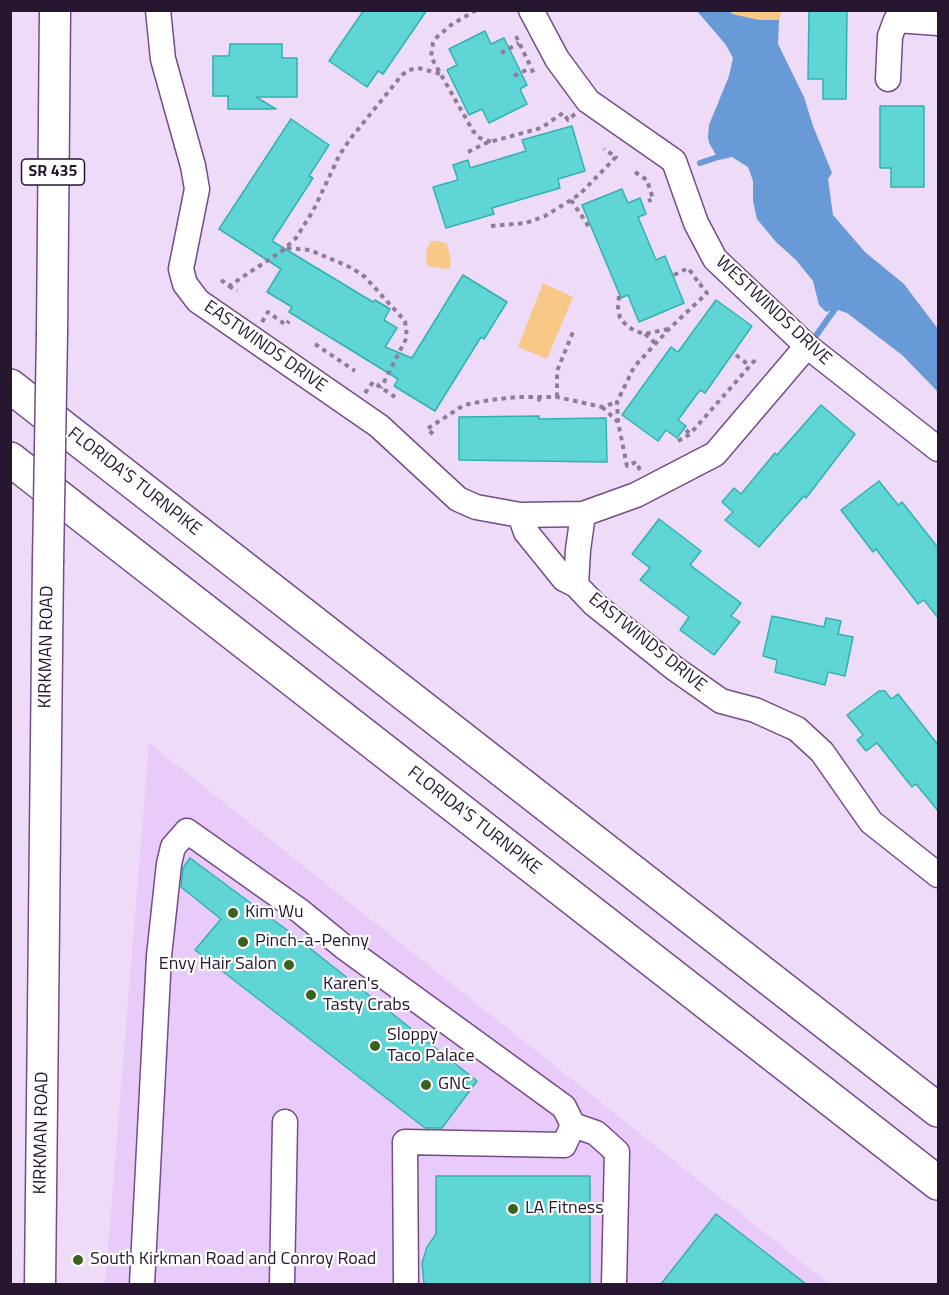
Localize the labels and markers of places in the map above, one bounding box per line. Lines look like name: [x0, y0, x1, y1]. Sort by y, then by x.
place label: Kim Wu: [245, 902, 303, 924]
marker: Kim Wu: [226, 906, 240, 920]
place label: Pinch-a-Penny: [255, 931, 369, 953]
marker: Pinch-a-Penny: [236, 935, 250, 949]
place label: Envy Hair Salon: [159, 954, 277, 976]
marker: Envy Hair Salon: [282, 958, 296, 972]
place label: Karen's Tasty Crabs: [323, 974, 410, 1016]
marker: Karen's Tasty Crabs: [304, 988, 318, 1002]
place label: Sloppy Taco Palace: [387, 1025, 475, 1068]
marker: Sloppy Taco Palace: [368, 1039, 382, 1053]
place label: GNC: [438, 1074, 471, 1096]
marker: GNC: [419, 1078, 433, 1092]
place label: LA Fitness: [525, 1198, 604, 1220]
marker: LA Fitness: [506, 1202, 520, 1216]
place label: South Kirkman Road and Conroy Road: [90, 1249, 376, 1271]
marker: South Kirkman Road and Conroy Road: [71, 1253, 85, 1267]

